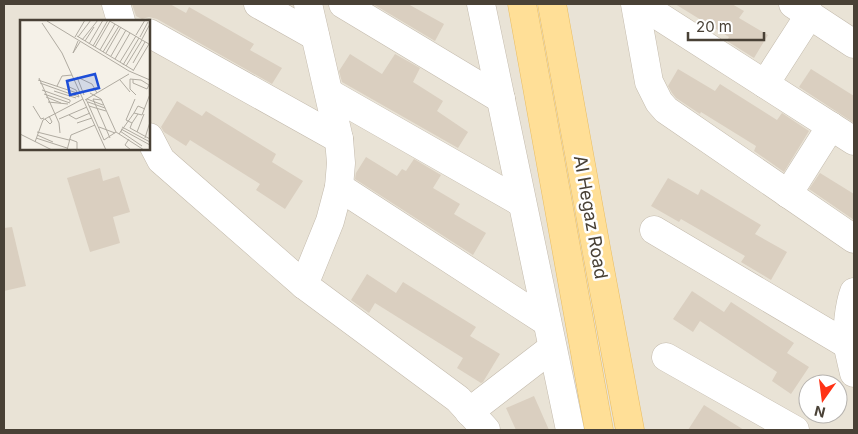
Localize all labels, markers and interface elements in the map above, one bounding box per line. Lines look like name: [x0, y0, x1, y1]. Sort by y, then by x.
scale bar: [688, 10, 764, 42]
text: 20 m: [696, 17, 732, 36]
inset map: [20, 20, 150, 150]
street label: Al Hegaz Road: [570, 153, 612, 281]
north arrow: [798, 374, 848, 424]
text: N: [813, 403, 827, 422]

